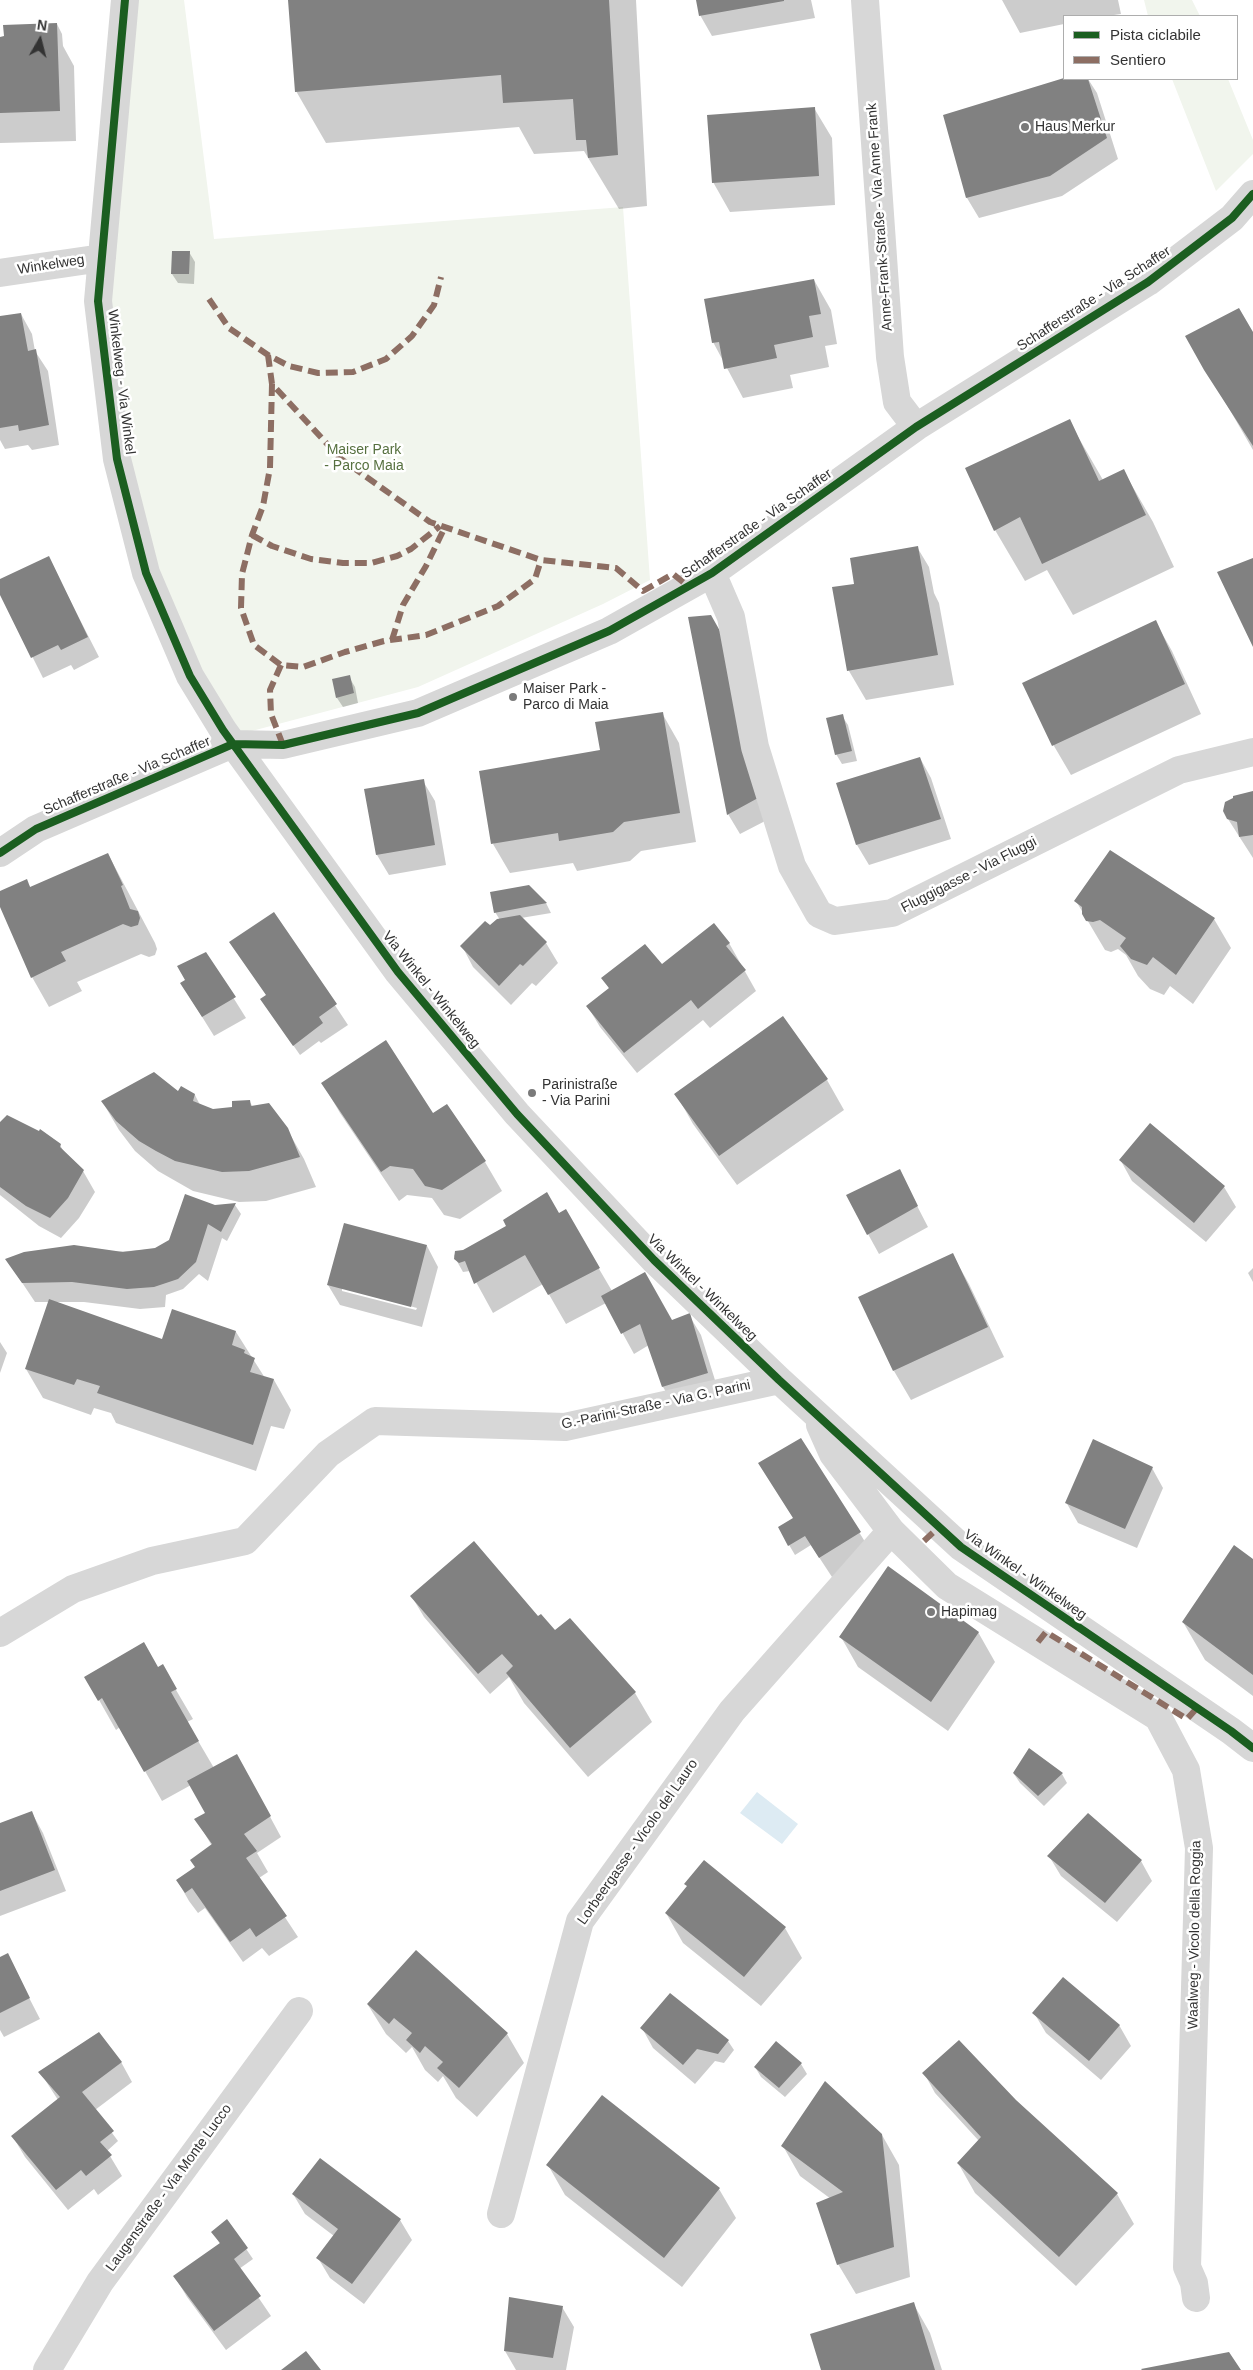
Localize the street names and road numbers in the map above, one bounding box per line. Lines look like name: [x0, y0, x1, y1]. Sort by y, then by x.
street label: Anne-Frank-Straße - Via Anne Frank: [864, 102, 896, 332]
street label: Schafferstraße - Via Schaffer: [1014, 243, 1174, 355]
street label: Winkelweg: [16, 251, 86, 279]
street label: Winkelweg - Via Winkel: [104, 309, 138, 455]
street label: Schafferstraße - Via Schaffer: [679, 466, 835, 582]
street label: Schafferstraße - Via Schaffer: [41, 733, 213, 819]
street label: Fluggigasse - Via Fluggi: [898, 833, 1040, 917]
street label: Via Winkel - Winkelweg: [379, 928, 483, 1052]
street label: Via Winkel - Winkelweg: [644, 1231, 760, 1345]
street label: G.-Parini-Straße - Via G. Parini: [560, 1377, 752, 1433]
street label: Via Winkel - Winkelweg: [960, 1526, 1090, 1624]
street label: Lorbeergasse - Vicolo del Lauro: [574, 1756, 702, 1928]
street label: Waalweg - Vicolo della Roggia: [1185, 1840, 1205, 2030]
street label: Laugenstraße - Via Monte Lucco: [103, 2101, 235, 2275]

